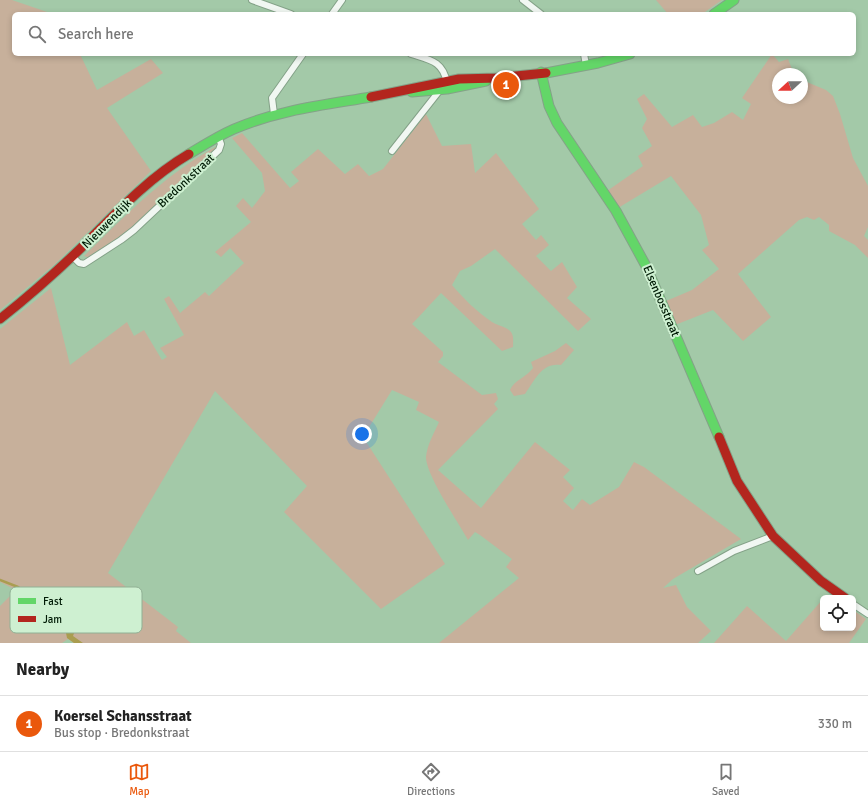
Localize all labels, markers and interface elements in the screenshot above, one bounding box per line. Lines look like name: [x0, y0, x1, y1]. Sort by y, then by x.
search box: [12, 12, 856, 56]
icon: search: [26, 23, 48, 45]
text: Search here: [58, 25, 134, 43]
north arrow: [772, 68, 808, 104]
pin: 1: [493, 70, 519, 100]
street label: Bredonkstraat: [154, 151, 218, 211]
street label: Nieuwendijk: [79, 196, 135, 252]
street label: Elsenbosstraat: [639, 263, 683, 339]
your location: [352, 424, 372, 444]
legend: [10, 587, 142, 633]
text: Fast: [43, 595, 63, 608]
map controls: [820, 595, 856, 631]
button: locate: [820, 595, 856, 631]
text: Jam: [43, 613, 62, 626]
text: Nearby: [16, 659, 69, 680]
text: Koersel Schansstraat: [54, 707, 192, 725]
text: 1: [25, 716, 33, 732]
text: 330 m: [818, 716, 852, 732]
text: Bus stop · Bredonkstraat: [54, 725, 189, 741]
tab: Map: [128, 761, 150, 798]
tab: Directions: [407, 761, 455, 798]
tab: Saved: [712, 761, 740, 798]

